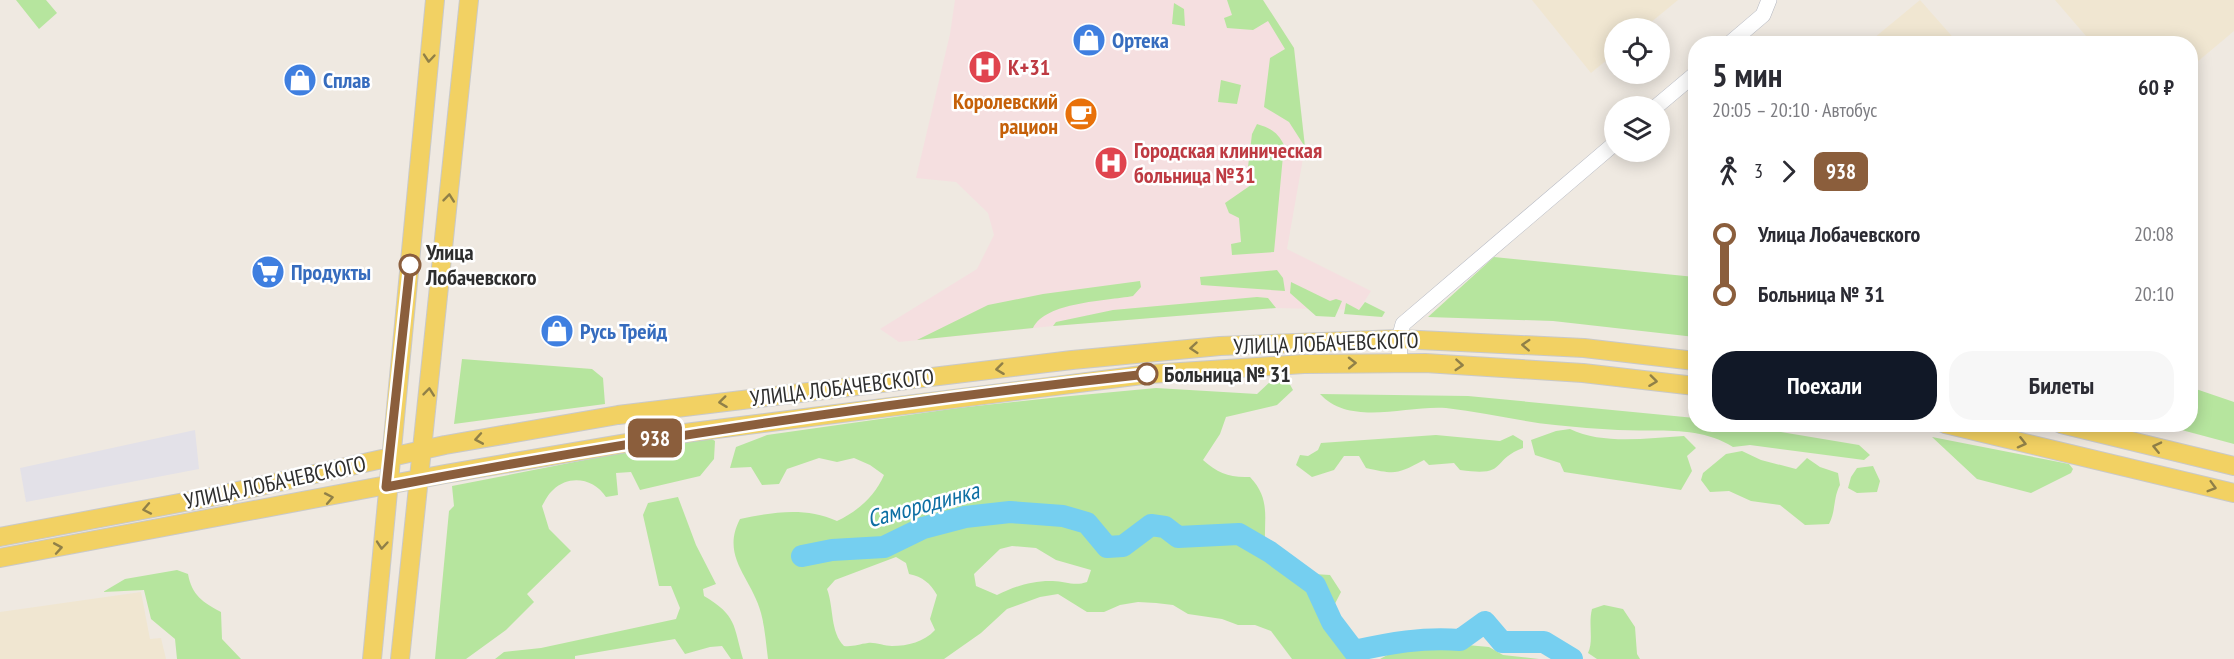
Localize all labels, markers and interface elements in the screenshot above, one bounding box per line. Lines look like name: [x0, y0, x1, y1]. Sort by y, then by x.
map controls: [1604, 18, 1670, 162]
button: locate: [1604, 18, 1670, 84]
shop icon: Ортека: [1071, 22, 1107, 58]
place label: Ортека: [1112, 26, 1169, 54]
hospital icon: К+31: [967, 49, 1003, 85]
place label: К+31: [1008, 53, 1050, 81]
text: 5 мин: [1712, 53, 1782, 96]
one-way arrow: [423, 54, 436, 63]
shop icon: Сплав: [282, 62, 318, 98]
place label: Сплав: [323, 66, 371, 94]
text: 60 ₽: [2138, 73, 2174, 101]
place label: Королевский рацион: [953, 87, 1058, 140]
cafe icon: Королевский рацион: [1063, 96, 1099, 132]
button: layers: [1604, 96, 1670, 162]
text: 20:05 – 20:10 · Автобус: [1712, 97, 1877, 123]
place label: Городская клиническая больница №31: [1134, 136, 1322, 189]
hospital icon: Городская клиническая больница №31: [1093, 145, 1129, 181]
icon: walk: [1712, 155, 1745, 188]
icon: forward: [1772, 155, 1805, 188]
text: 3: [1754, 158, 1763, 184]
text: 938: [1826, 158, 1856, 185]
one-way arrow: [442, 193, 455, 202]
text: Улица Лобачевского: [1758, 220, 1920, 248]
text: 20:08: [2134, 221, 2174, 247]
place label: Улица Лобачевского: [425, 238, 537, 291]
supermarket icon: Продукты: [250, 254, 286, 290]
marker: Улица Лобачевского: [399, 254, 421, 276]
place label: Продукты: [291, 258, 371, 286]
text: Больница № 31: [1758, 280, 1885, 308]
text: 20:10: [2134, 281, 2174, 307]
shop icon: Русь Трейд: [539, 313, 575, 349]
place label: Русь Трейд: [580, 317, 668, 345]
street label: УЛИЦА ЛОБАЧЕВСКОГО: [1233, 326, 1419, 360]
one-way arrow: [1521, 338, 1530, 351]
one-way arrow: [1189, 341, 1198, 354]
button: Поехали: [1712, 351, 1937, 420]
button: Билеты: [1949, 351, 2174, 420]
one-way arrow: [1347, 357, 1356, 369]
one-way arrow: [1454, 358, 1463, 371]
place label: Больница № 31: [1164, 360, 1291, 388]
street label: УЛИЦА ЛОБАЧЕВСКОГО: [748, 362, 936, 412]
one-way arrow: [995, 362, 1005, 374]
marker: Больница № 31: [1136, 363, 1158, 385]
one-way arrow: [1648, 374, 1657, 387]
one-way arrow: [422, 387, 435, 396]
one-way arrow: [718, 395, 728, 407]
line badge: 938: [620, 418, 690, 458]
text: 938: [640, 425, 670, 452]
one-way arrow: [474, 433, 484, 445]
one-way arrow: [2017, 436, 2027, 449]
one-way arrow: [2152, 441, 2162, 454]
street label: УЛИЦА ЛОБАЧЕВСКОГО: [182, 449, 368, 515]
water label: Самородинка: [863, 474, 984, 534]
one-way arrow: [2206, 480, 2217, 492]
one-way arrow: [324, 492, 333, 504]
one-way arrow: [143, 502, 153, 515]
one-way arrow: [376, 541, 389, 550]
one-way arrow: [52, 542, 62, 555]

